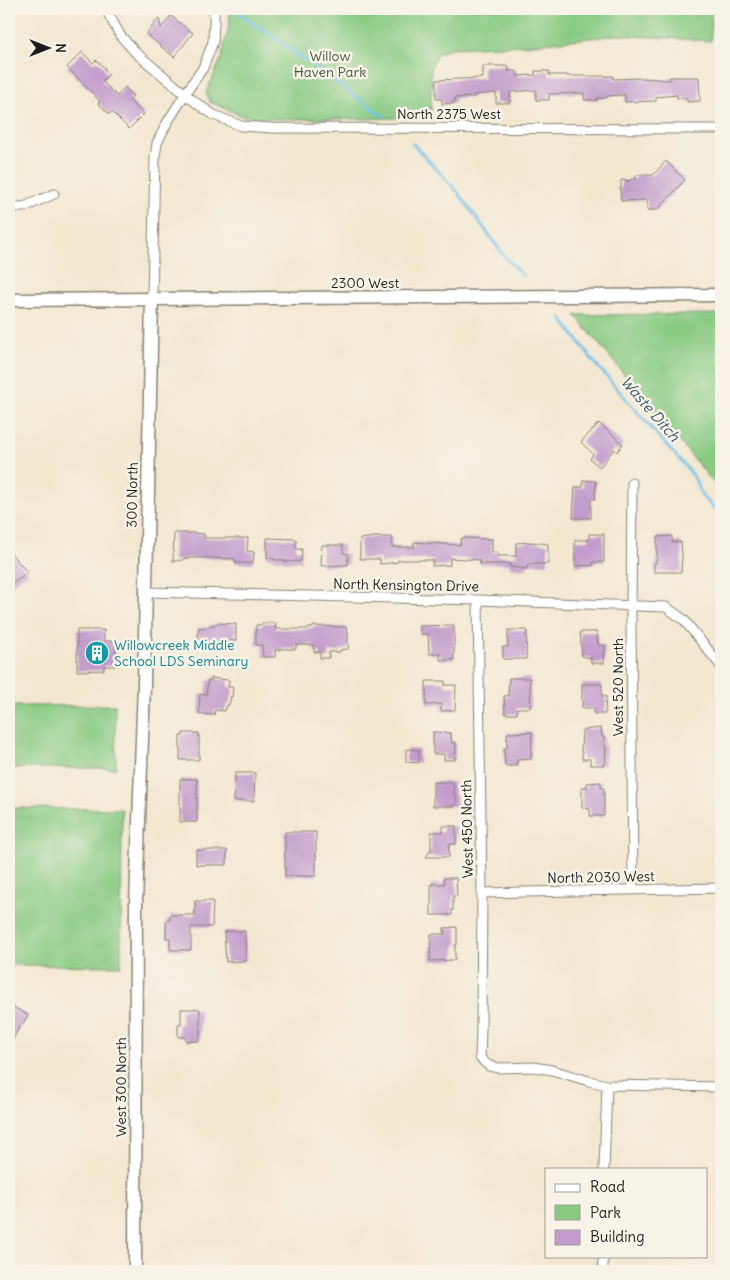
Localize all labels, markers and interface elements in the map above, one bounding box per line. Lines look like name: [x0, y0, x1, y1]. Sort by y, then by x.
north arrow: [22, 22, 72, 72]
text: N: [52, 43, 70, 53]
park label: Willow Haven Park: [294, 47, 366, 81]
street label: North 2375 West: [397, 105, 501, 123]
street label: 2300 West: [331, 274, 399, 292]
water label: Waste Ditch: [617, 372, 684, 446]
street label: 300 North: [122, 462, 142, 528]
street label: North Kensington Drive: [333, 575, 479, 595]
place label: Willowcreek Middle School LDS Seminary: [114, 636, 248, 670]
street label: West 520 North: [609, 638, 627, 736]
building icon: Willowcreek Middle School LDS Seminary: [84, 640, 110, 666]
street label: West 450 North: [457, 779, 477, 879]
street label: North 2030 West: [547, 867, 655, 887]
street label: West 300 North: [112, 1037, 130, 1137]
legend: [545, 1168, 708, 1258]
text: Road: [590, 1177, 625, 1196]
text: Park: [590, 1203, 621, 1222]
text: Building: [590, 1227, 645, 1246]

